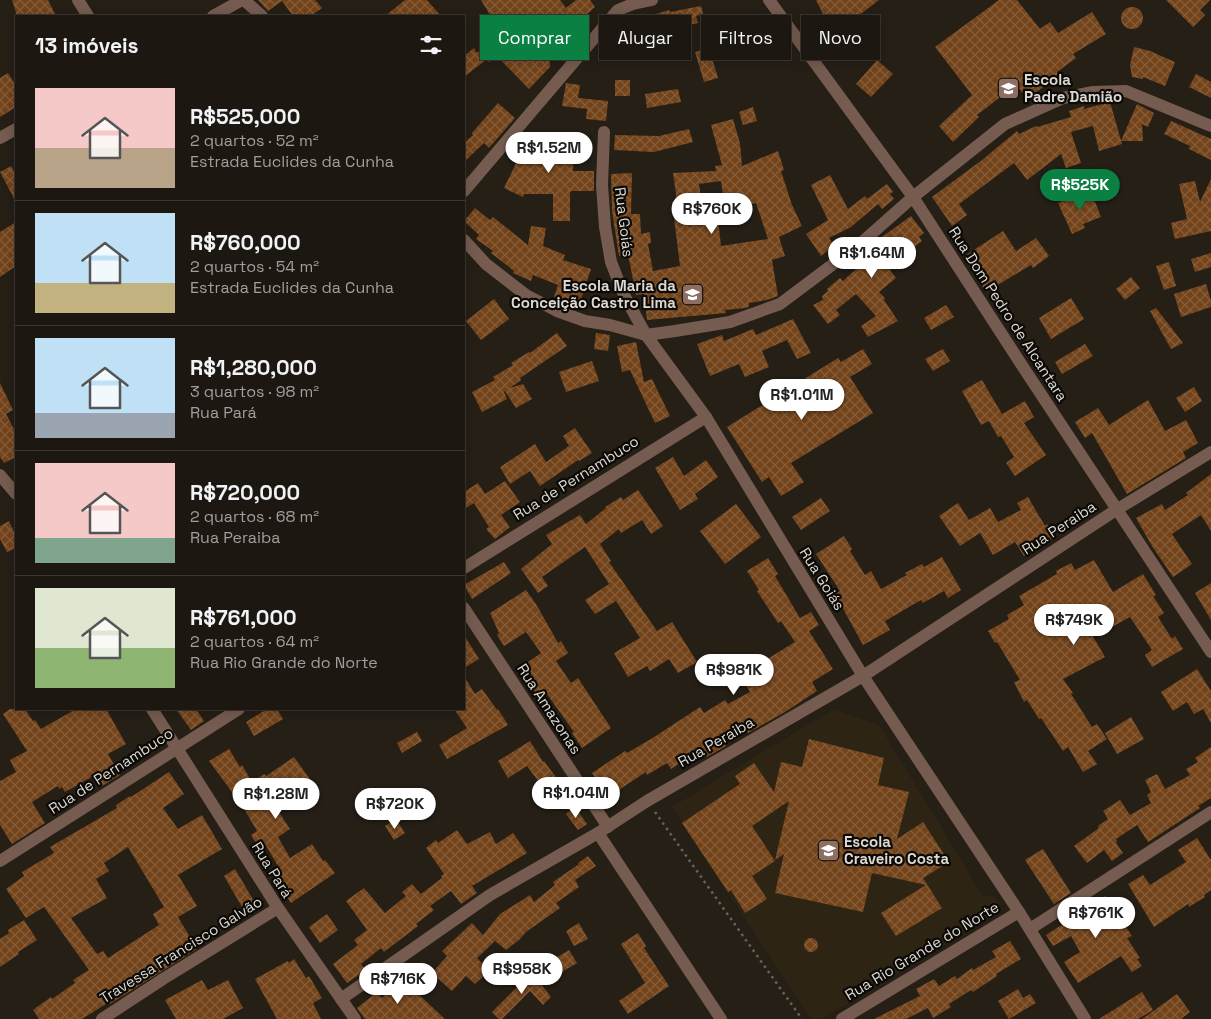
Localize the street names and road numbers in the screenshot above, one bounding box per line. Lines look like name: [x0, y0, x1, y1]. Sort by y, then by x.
street label: Rua Goiás: [611, 186, 638, 258]
street label: Rua Dom Pedro de Alcantara: [945, 223, 1072, 405]
street label: Rua de Pernambuco: [509, 431, 642, 524]
street label: Rua Peraiba: [1018, 496, 1100, 559]
street label: Rua Goiás: [796, 544, 849, 614]
street label: Rua Amazonas: [513, 660, 586, 758]
street label: Rua Peraiba: [674, 712, 758, 771]
street label: Rua de Pernambuco: [45, 723, 177, 818]
street label: Rua Pará: [248, 838, 297, 902]
street label: Travessa Francisco Galvão: [96, 892, 265, 1007]
street label: Rua Rio Grande do Norte: [841, 897, 1002, 1004]

